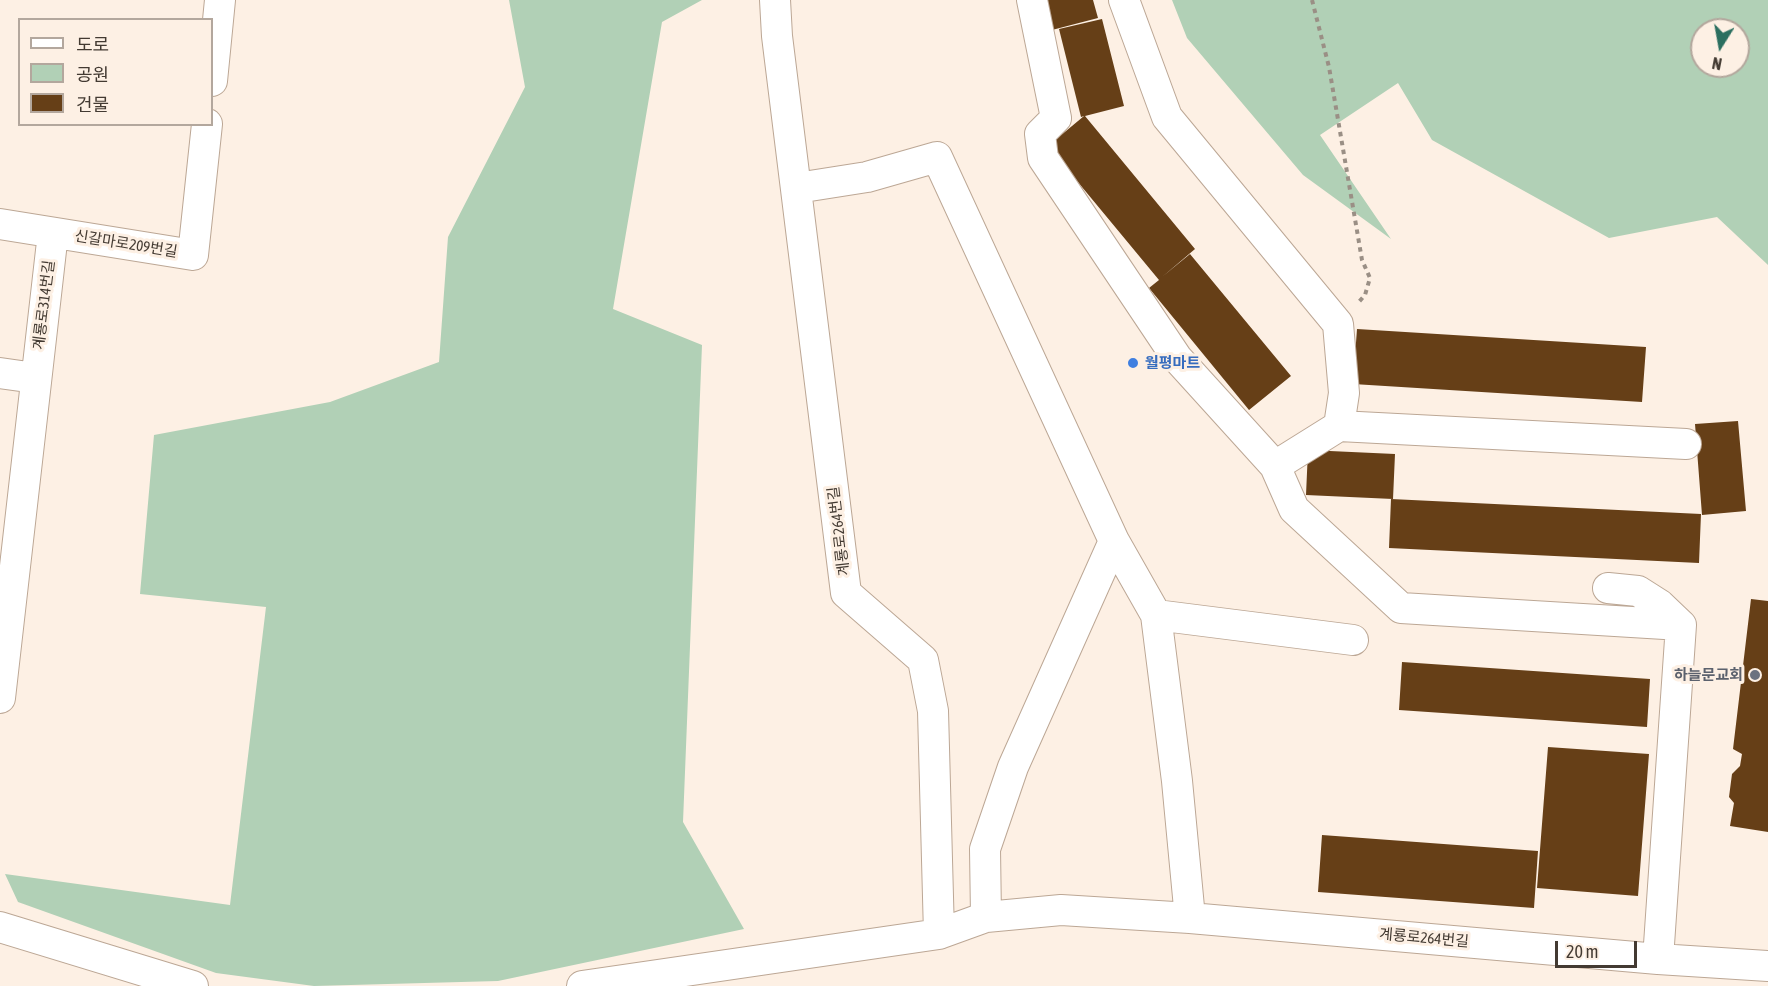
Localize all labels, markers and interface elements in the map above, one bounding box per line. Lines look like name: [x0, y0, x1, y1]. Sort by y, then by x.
legend: [18, 18, 213, 126]
north arrow: [1690, 18, 1750, 78]
text: 도로: [76, 34, 109, 55]
text: N: [1711, 54, 1723, 73]
text: 공원: [76, 64, 109, 85]
text: 건물: [76, 94, 109, 115]
street label: 신갈마로209번길: [73, 227, 179, 261]
street label: 계룡로314번길: [30, 259, 58, 351]
place label: 월평마트: [1145, 354, 1200, 372]
marker: 월평마트: [1126, 356, 1140, 370]
street label: 계룡로264번길: [825, 485, 853, 577]
place label: 하늘문교회: [1674, 666, 1743, 684]
marker: 하늘문교회: [1748, 668, 1762, 682]
street label: 계룡로264번길: [1378, 925, 1470, 951]
scale bar: [1558, 929, 1640, 967]
text: 20 m: [1566, 941, 1598, 962]

